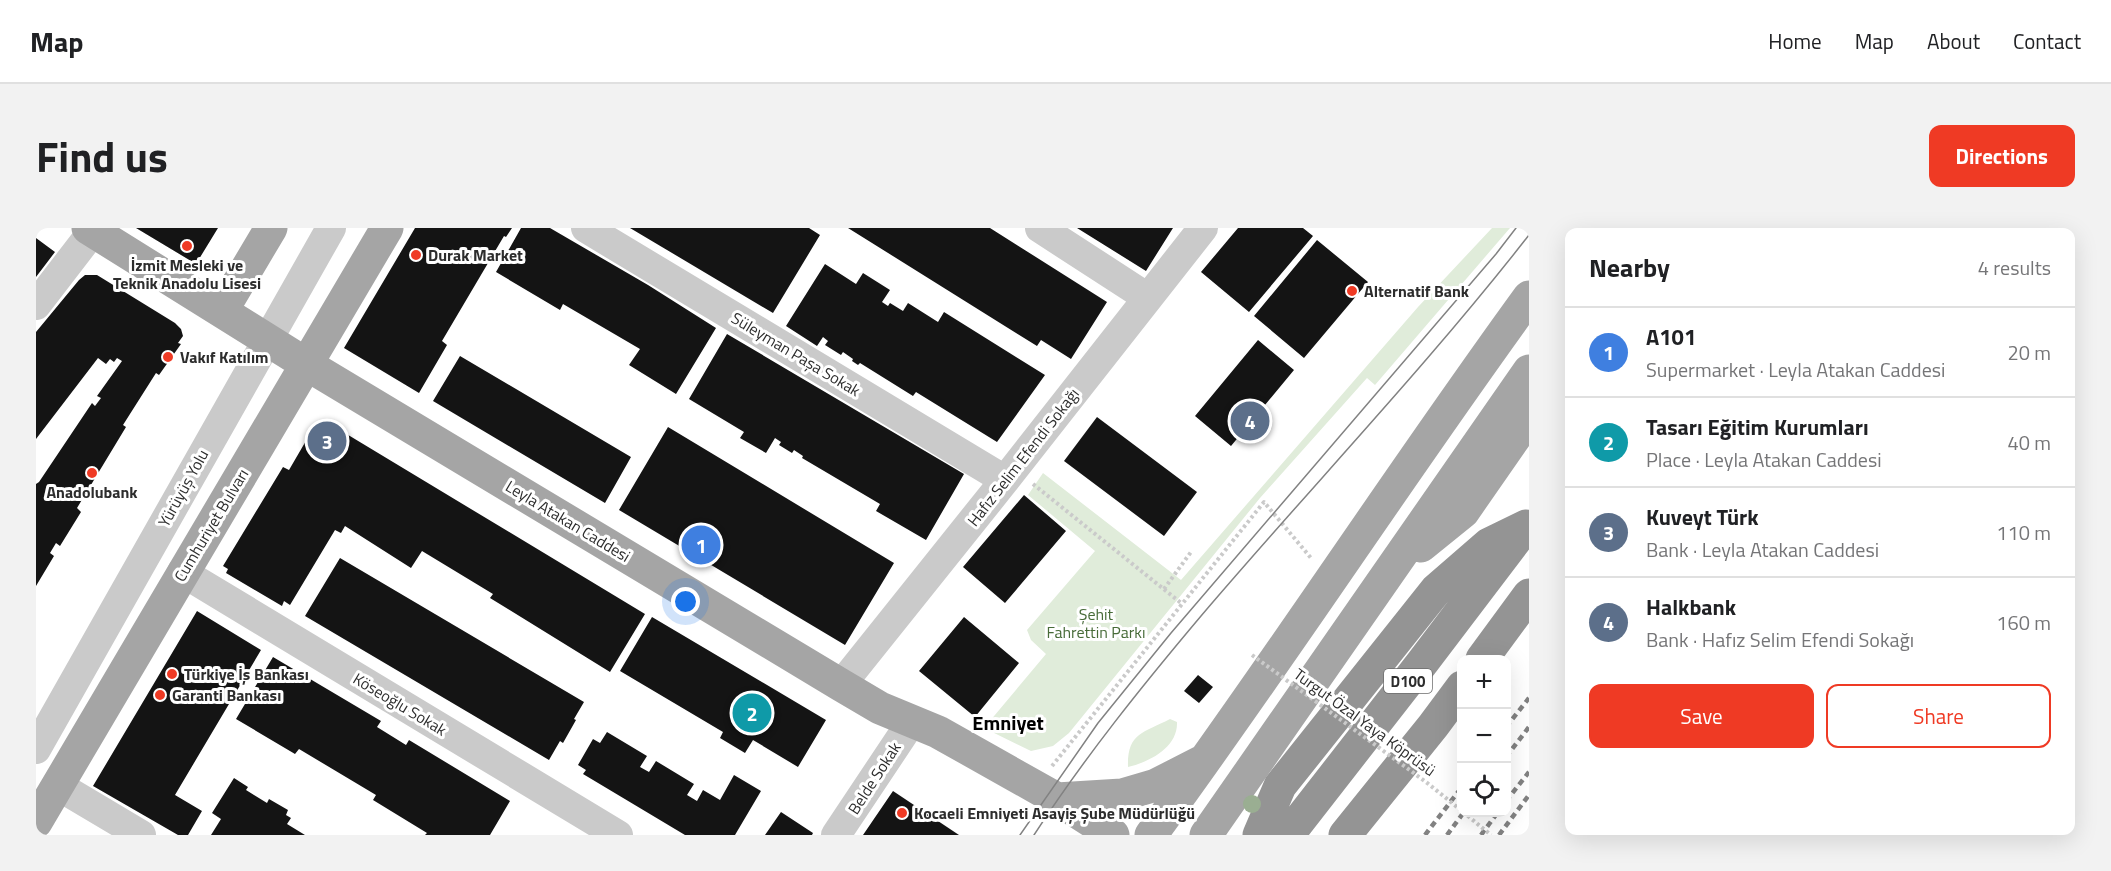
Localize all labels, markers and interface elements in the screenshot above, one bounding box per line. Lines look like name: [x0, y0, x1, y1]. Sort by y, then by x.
text: Map: [30, 20, 84, 63]
text: Home: [1768, 25, 1822, 57]
text: Map: [1855, 25, 1894, 57]
text: About: [1927, 25, 1980, 57]
text: Contact: [2013, 25, 2081, 57]
text: Find us: [36, 124, 168, 188]
button: Directions: [1929, 125, 2075, 187]
marker: İzmit Mesleki ve Teknik Anadolu Lisesi: [180, 239, 194, 253]
place label: Durak Market: [428, 243, 523, 267]
marker: Durak Market: [409, 248, 423, 262]
text: Nearby: [1589, 248, 1670, 287]
text: 4 results: [1978, 252, 2051, 283]
place label: İzmit Mesleki ve Teknik Anadolu Lisesi: [113, 253, 261, 295]
place label: Alternatif Bank: [1364, 279, 1470, 303]
marker: Alternatif Bank: [1345, 284, 1359, 298]
street label: Süleyman Paşa Sokak: [727, 306, 865, 402]
text: A101: [1646, 320, 1696, 354]
text: 1: [1603, 337, 1614, 368]
text: 20 m: [2007, 337, 2051, 368]
place label: Vakıf Katılım: [180, 345, 268, 369]
marker: Vakıf Katılım: [161, 350, 175, 364]
text: Supermarket · Leyla Atakan Caddesi: [1646, 354, 1945, 385]
street label: Hafız Selim Efendi Sokağı: [961, 383, 1085, 531]
pin: 4: [1230, 398, 1270, 444]
text: Tasarı Eğitim Kurumları: [1646, 410, 1869, 444]
pin: 3: [308, 418, 346, 464]
text: 2: [1603, 427, 1614, 458]
text: 40 m: [2007, 427, 2051, 458]
text: Place · Leyla Atakan Caddesi: [1646, 444, 1882, 475]
street label: Yürüyüş Yolu: [152, 445, 214, 531]
street label: Cumhuriyet Bulvarı: [168, 464, 254, 586]
marker: Anadolubank: [85, 466, 99, 480]
street label: Leyla Atakan Caddesi: [501, 474, 635, 568]
place label: Anadolubank: [46, 480, 138, 504]
text: Kuveyt Türk: [1646, 500, 1759, 534]
text: 3: [1603, 517, 1614, 548]
text: 110 m: [1996, 517, 2051, 548]
pin: 1: [682, 522, 720, 568]
text: Bank · Leyla Atakan Caddesi: [1646, 534, 1879, 565]
your location: [671, 587, 700, 616]
text: Halkbank: [1646, 590, 1736, 624]
park label: Şehit Fahrettin Parkı: [1047, 602, 1145, 644]
text: 4: [1603, 607, 1614, 638]
text: 160 m: [1996, 607, 2051, 638]
text: Bank · Hafız Selim Efendi Sokağı: [1646, 624, 1914, 655]
map controls: [1457, 655, 1511, 817]
button: +: [1457, 655, 1511, 709]
place label: Türkiye İş Bankası: [184, 662, 309, 686]
street label: Turgut Özal Yaya Köprüsü: [1289, 662, 1441, 782]
marker: Türkiye İş Bankası: [165, 667, 179, 681]
street label: Köseoğlu Sokak: [349, 667, 452, 742]
road number: D100: [1384, 669, 1432, 693]
place label: Garanti Bankası: [172, 683, 281, 707]
button: Save: [1589, 684, 1814, 748]
button: Share: [1826, 684, 2051, 748]
marker: Garanti Bankası: [153, 688, 167, 702]
pin: 2: [732, 690, 772, 736]
district label: Emniyet: [972, 707, 1044, 738]
button: −: [1457, 709, 1511, 763]
street label: Belde Sokak: [842, 737, 907, 819]
button: locate: [1457, 763, 1511, 817]
place label: Kocaeli Emniyeti Asayiş Şube Müdürlüğü: [914, 801, 1195, 825]
marker: Kocaeli Emniyeti Asayiş Şube Müdürlüğü: [895, 806, 909, 820]

